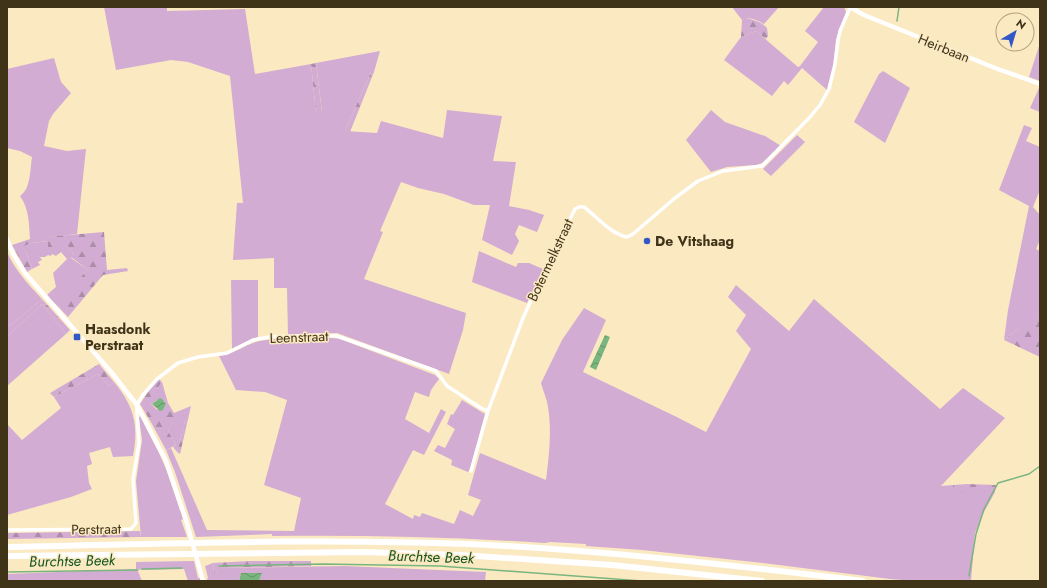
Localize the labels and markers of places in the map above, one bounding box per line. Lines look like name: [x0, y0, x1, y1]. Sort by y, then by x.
place label: De Vitshaag: [655, 231, 734, 251]
marker: De Vitshaag: [642, 236, 652, 246]
place label: Haasdonk Perstraat: [85, 319, 151, 355]
marker: Haasdonk Perstraat: [72, 332, 82, 342]

